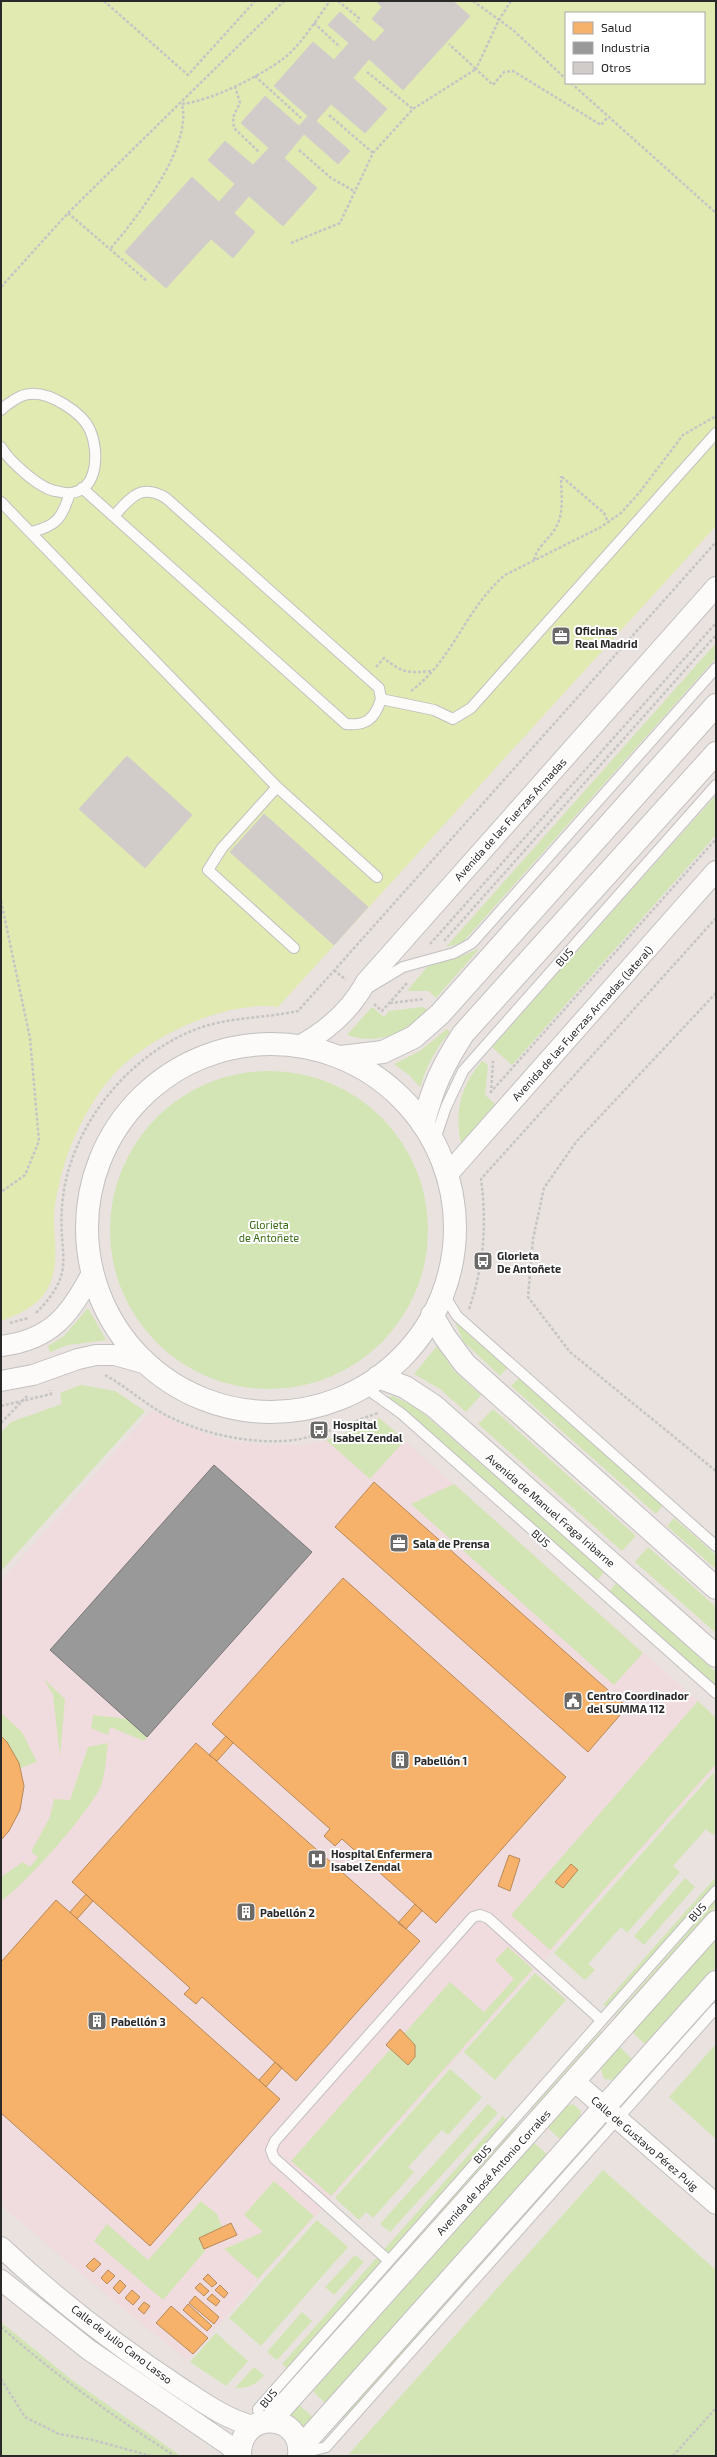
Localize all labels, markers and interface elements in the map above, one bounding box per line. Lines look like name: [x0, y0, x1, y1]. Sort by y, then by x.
legend: [565, 12, 705, 84]
text: Salud: [601, 20, 632, 34]
text: Industria: [601, 40, 650, 54]
text: Otros: [601, 60, 631, 74]
place label: Oficinas Real Madrid: [575, 624, 637, 650]
office icon: Oficinas Real Madrid: [550, 625, 572, 647]
street label: Avenida de las Fuerzas Armadas: [451, 755, 569, 883]
street label: Avenida de las Fuerzas Armadas (lateral): [509, 943, 655, 1103]
street label: BUS: [552, 945, 576, 969]
park label: Glorieta de Antoñete: [239, 1218, 299, 1244]
place label: Glorieta De Antoñete: [497, 1249, 561, 1275]
bus stop icon: Glorieta De Antoñete: [472, 1250, 494, 1272]
place label: Hospital Isabel Zendal: [333, 1418, 403, 1444]
bus stop icon: Hospital Isabel Zendal: [308, 1419, 330, 1441]
street label: Avenida de Manuel Fraga Iribarne: [484, 1451, 618, 1570]
street label: BUS: [529, 1526, 553, 1550]
office icon: Sala de Prensa: [388, 1532, 410, 1554]
place label: Sala de Prensa: [413, 1537, 489, 1550]
place label: Centro Coordinador del SUMMA 112: [587, 1689, 689, 1715]
public building icon: Centro Coordinador del SUMMA 112: [562, 1690, 584, 1712]
building icon: Pabellón 1: [389, 1749, 411, 1771]
place label: Pabellón 1: [414, 1754, 467, 1767]
place label: Hospital Enfermera Isabel Zendal: [331, 1847, 432, 1873]
hospital icon: Hospital Enfermera Isabel Zendal: [306, 1848, 328, 1870]
street label: BUS: [685, 1900, 709, 1924]
building icon: Pabellón 2: [235, 1901, 257, 1923]
place label: Pabellón 2: [260, 1906, 315, 1919]
building icon: Pabellón 3: [86, 2010, 108, 2032]
place label: Pabellón 3: [111, 2015, 166, 2028]
street label: Calle de Gustavo Pérez Puig: [589, 2093, 701, 2193]
street label: Avenida de José Antonio Corrales: [433, 2106, 553, 2237]
street label: BUS: [470, 2142, 494, 2166]
street label: Calle de Julio Cano Lasso: [69, 2302, 175, 2386]
street label: BUS: [256, 2386, 280, 2410]

